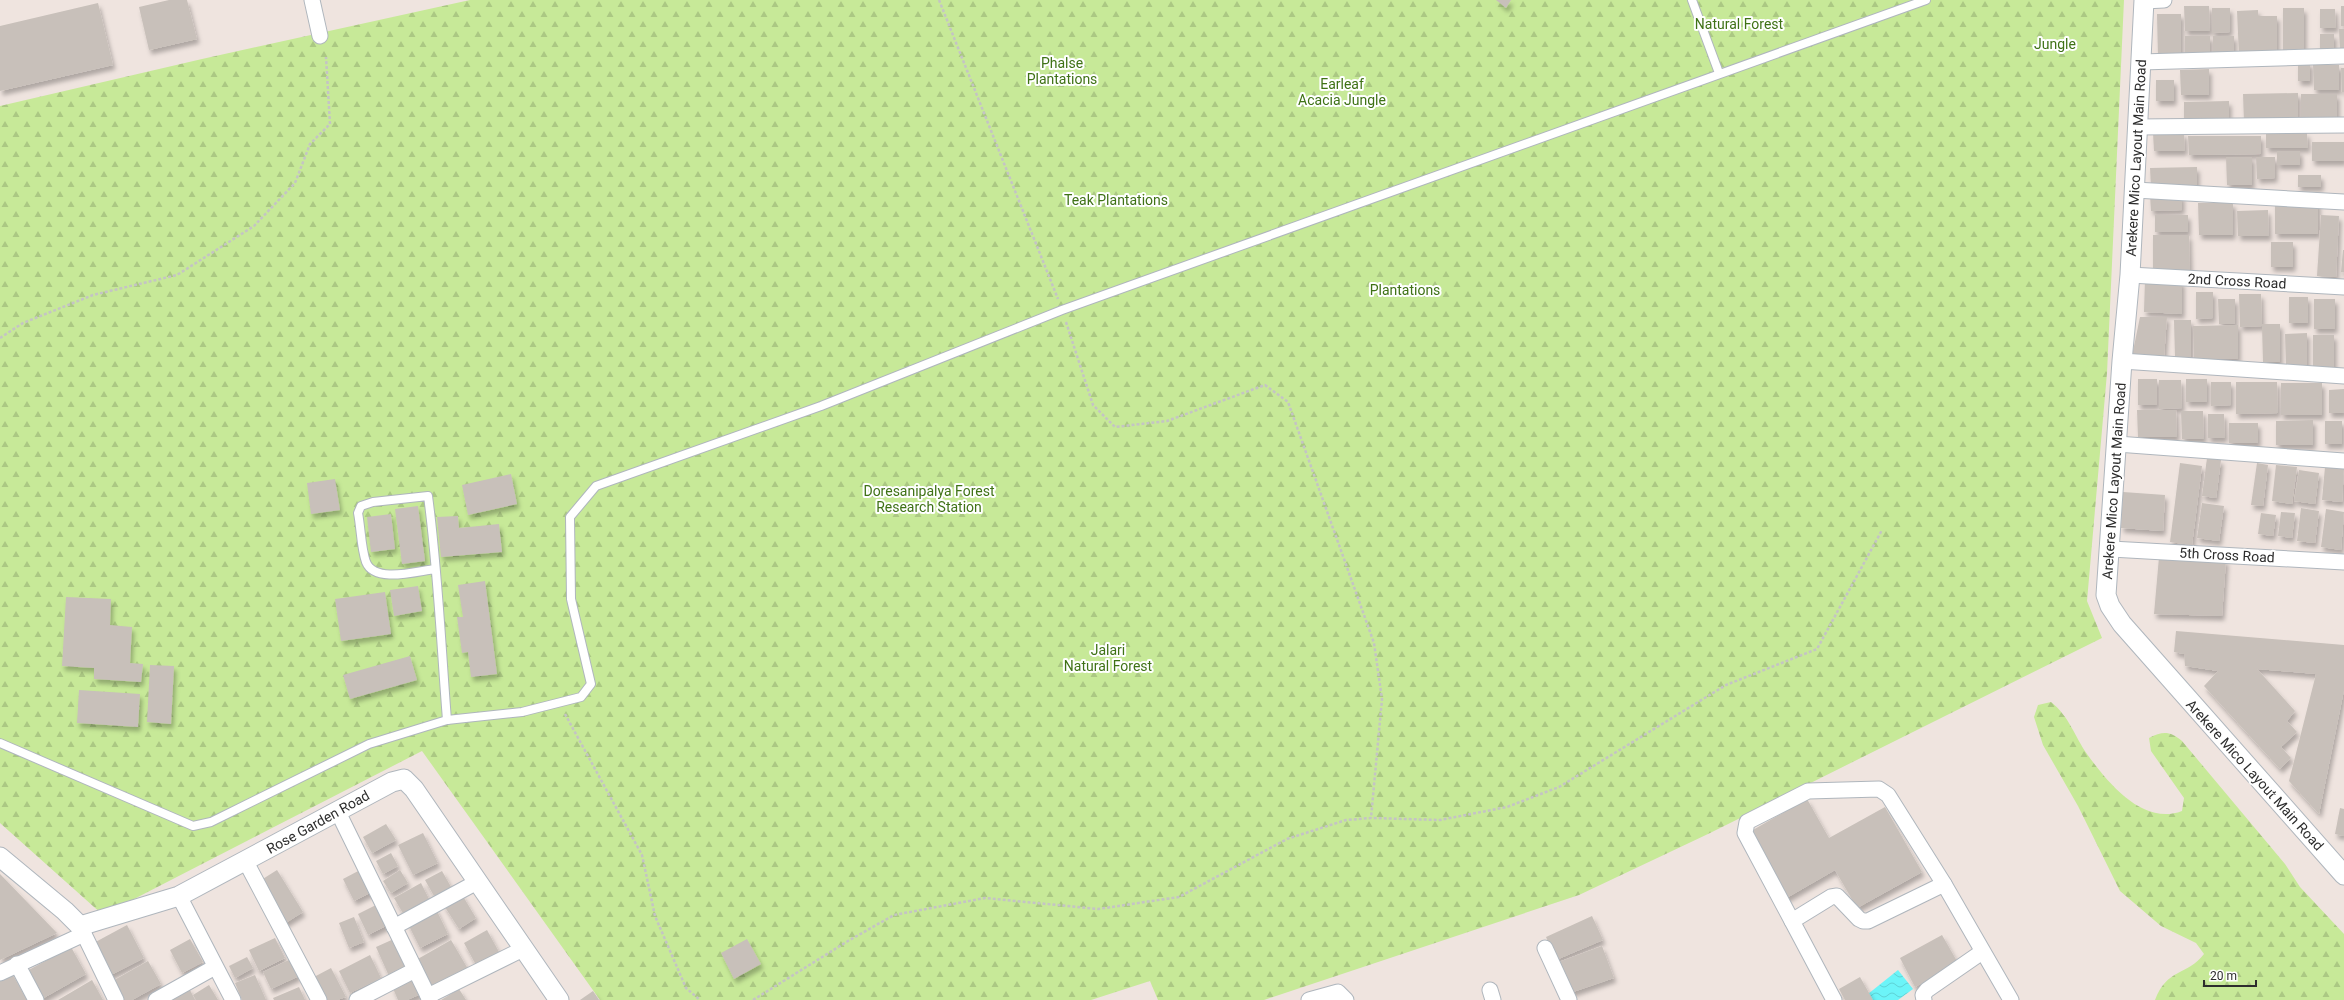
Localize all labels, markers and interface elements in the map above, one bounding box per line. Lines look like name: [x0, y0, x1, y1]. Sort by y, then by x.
park label: Natural Forest: [1695, 16, 1784, 32]
park label: Jungle: [2034, 36, 2076, 52]
park label: Phalse Plantations: [1027, 55, 1097, 87]
street label: Arekere Mico Layout Main Road: [2123, 59, 2149, 257]
park label: Earleaf Acacia Jungle: [1298, 76, 1386, 108]
park label: Teak Plantations: [1064, 192, 1168, 208]
street label: 2nd Cross Road: [2187, 270, 2287, 292]
park label: Plantations: [1370, 282, 1440, 298]
street label: Arekere Mico Layout Main Road: [2099, 382, 2129, 580]
park label: Doresanipalya Forest Research Station: [863, 483, 995, 515]
street label: 5th Cross Road: [2179, 545, 2275, 565]
park label: Jalari Natural Forest: [1064, 642, 1153, 674]
street label: Arekere Mico Layout Main Road: [2183, 696, 2327, 854]
street label: Rose Garden Road: [264, 787, 372, 857]
scale bar: [2204, 962, 2256, 988]
text: 20 m: [2210, 969, 2237, 983]

